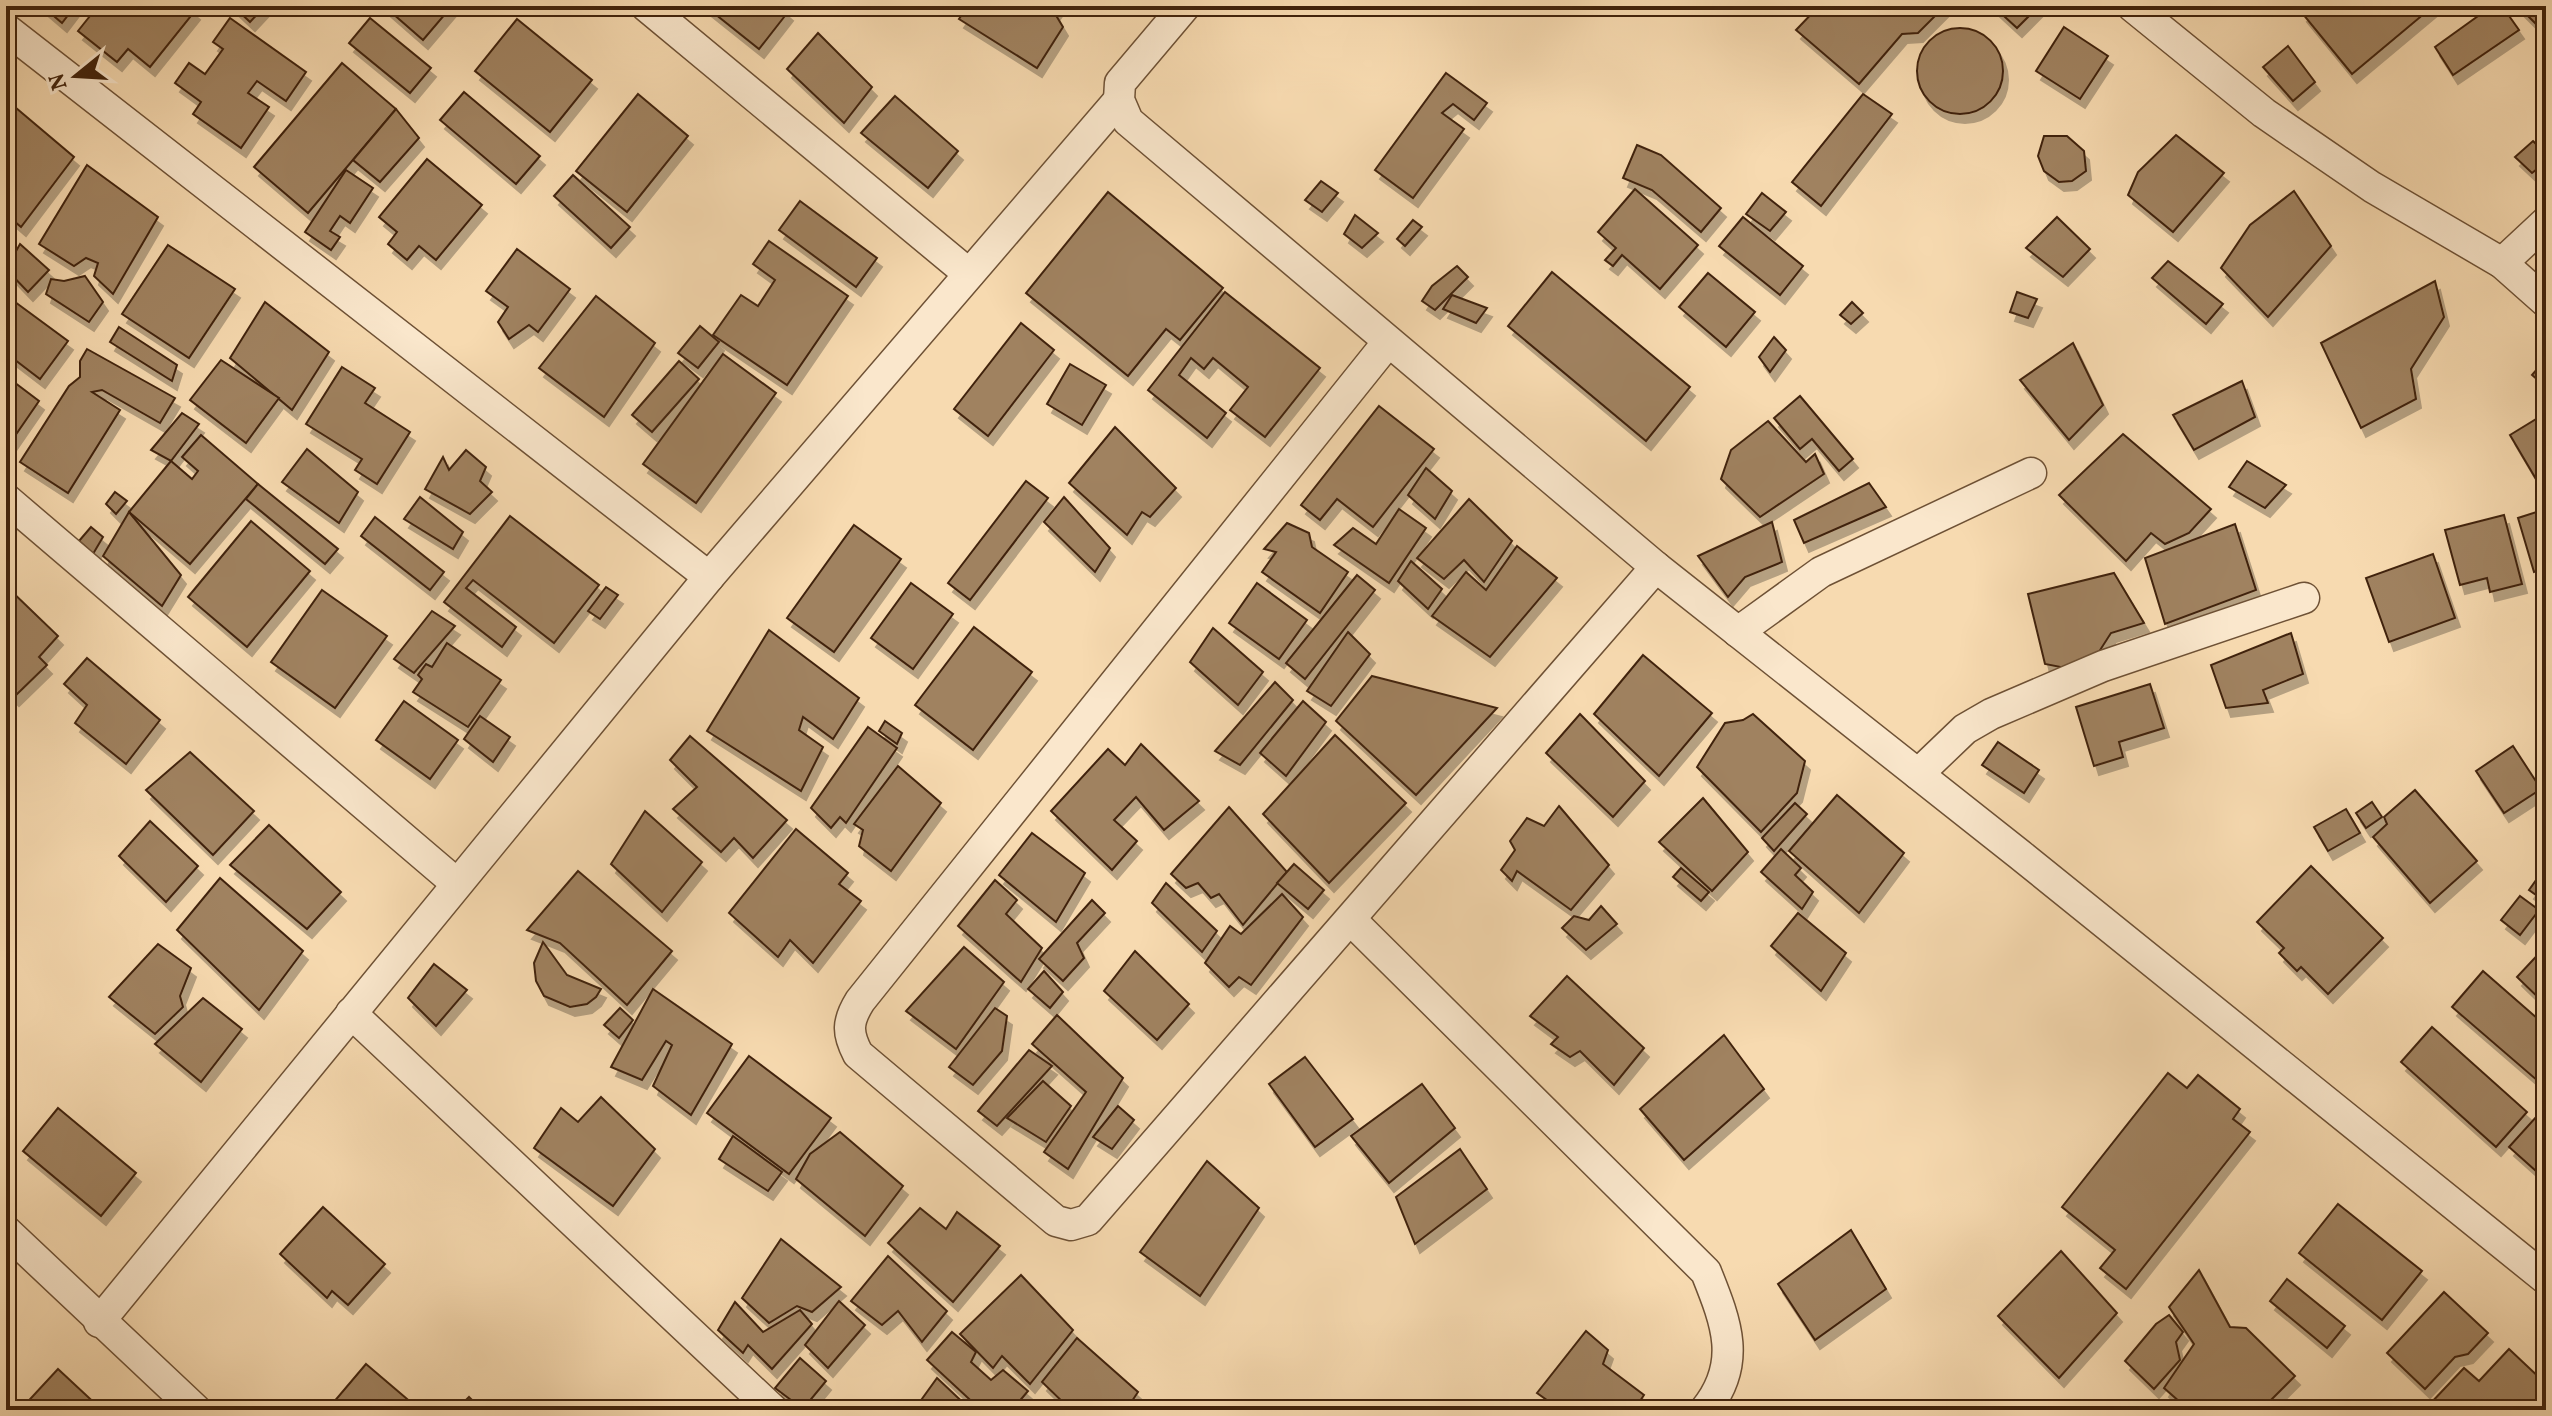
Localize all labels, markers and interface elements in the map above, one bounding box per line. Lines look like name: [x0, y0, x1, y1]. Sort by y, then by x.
north arrow: [36, 36, 116, 116]
text: N: [42, 69, 77, 94]

